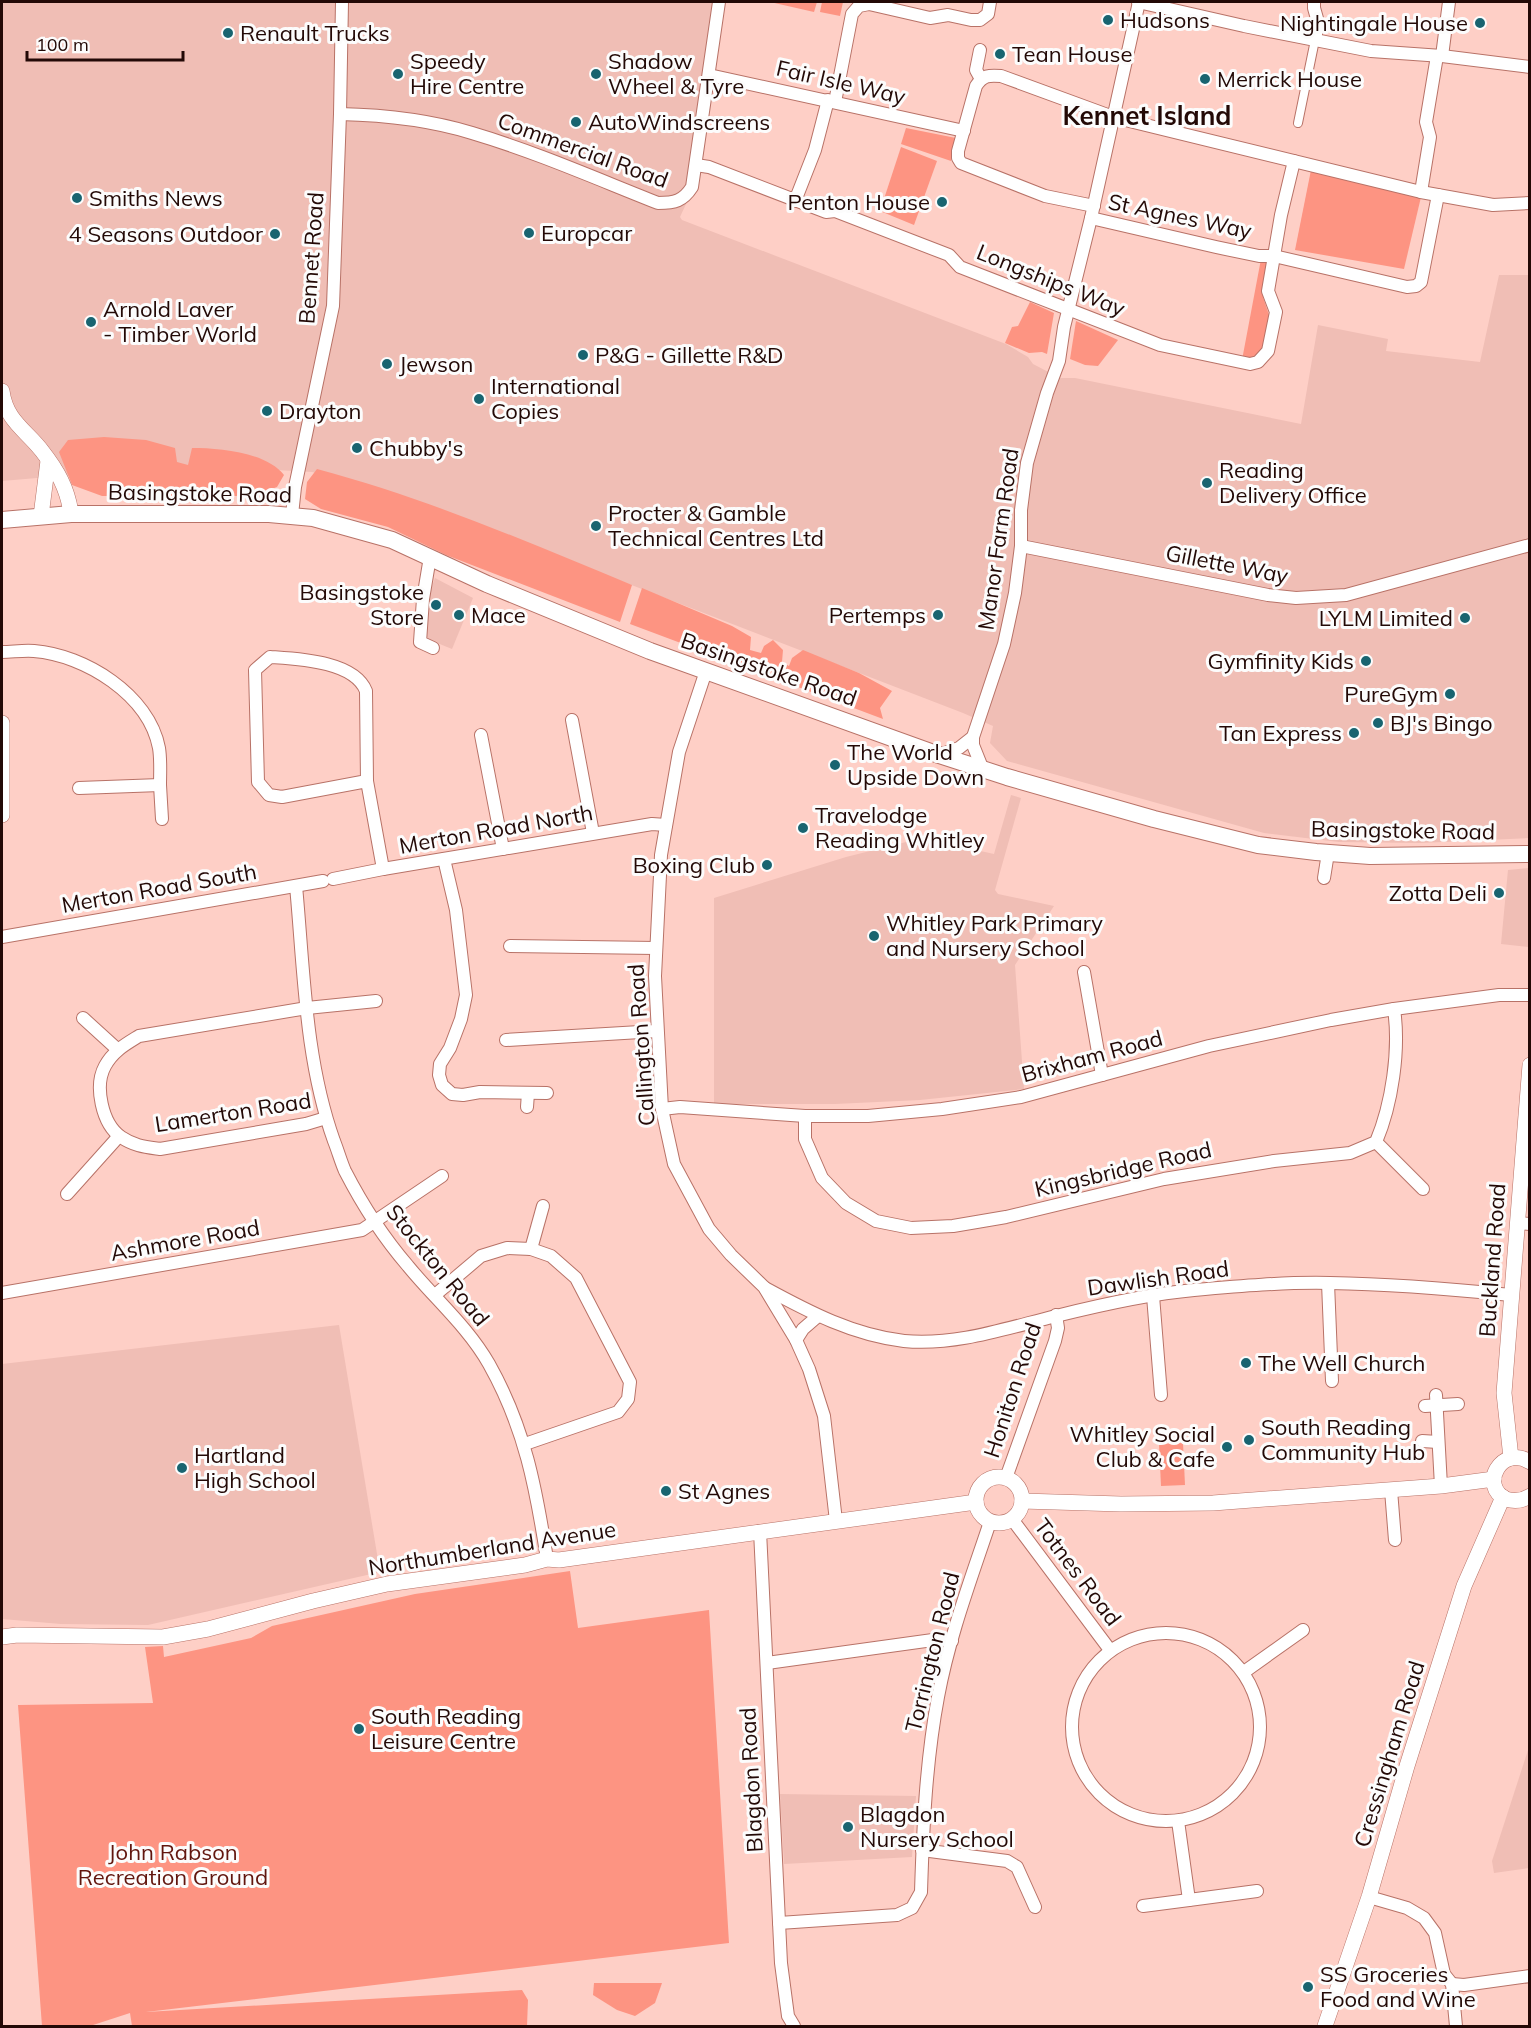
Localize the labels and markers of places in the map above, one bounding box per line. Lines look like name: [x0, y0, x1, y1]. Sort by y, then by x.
place label: Hudsons: [1120, 6, 1210, 34]
place label: Nightingale House: [1280, 9, 1468, 37]
marker: Hudsons: [1101, 13, 1115, 27]
marker: Nightingale House: [1473, 16, 1487, 30]
place label: Renault Trucks: [240, 19, 390, 47]
marker: Renault Trucks: [221, 26, 235, 40]
place label: Tean House: [1012, 40, 1132, 68]
place label: Speedy Hire Centre: [410, 47, 524, 100]
place label: Shadow Wheel & Tyre: [608, 47, 744, 100]
marker: Tean House: [993, 47, 1007, 61]
place label: Merrick House: [1217, 65, 1362, 93]
marker: Speedy Hire Centre: [391, 67, 405, 81]
marker: Shadow Wheel & Tyre: [589, 67, 603, 81]
marker: Merrick House: [1198, 72, 1212, 86]
place label: AutoWindscreens: [588, 108, 770, 136]
marker: AutoWindscreens: [569, 115, 583, 129]
place label: Smiths News: [89, 184, 223, 212]
place label: Penton House: [788, 188, 930, 216]
marker: Smiths News: [70, 191, 84, 205]
marker: Penton House: [935, 195, 949, 209]
place label: Europcar: [541, 219, 632, 247]
place label: 4 Seasons Outdoor: [69, 220, 263, 248]
marker: Europcar: [522, 226, 536, 240]
marker: 4 Seasons Outdoor: [268, 227, 282, 241]
place label: Arnold Laver - Timber World: [103, 295, 257, 348]
marker: Arnold Laver - Timber World: [84, 315, 98, 329]
place label: P&G - Gillette R&D: [595, 341, 784, 369]
marker: P&G - Gillette R&D: [576, 348, 590, 362]
place label: Jewson: [399, 350, 473, 378]
marker: Jewson: [380, 357, 394, 371]
place label: International Copies: [491, 372, 620, 425]
marker: International Copies: [472, 392, 486, 406]
place label: Drayton: [279, 397, 361, 425]
marker: Drayton: [260, 404, 274, 418]
place label: Chubby's: [369, 434, 463, 462]
marker: Chubby's: [350, 441, 364, 455]
place label: Reading Delivery Office: [1219, 456, 1367, 509]
marker: Reading Delivery Office: [1200, 476, 1214, 490]
place label: Procter & Gamble Technical Centres Ltd: [608, 499, 824, 552]
marker: Procter & Gamble Technical Centres Ltd: [589, 519, 603, 533]
place label: Basingstoke Store: [300, 578, 424, 631]
marker: Basingstoke Store: [429, 598, 443, 612]
place label: Mace: [471, 601, 526, 629]
place label: Pertemps: [829, 601, 926, 629]
place label: LYLM Limited: [1319, 604, 1453, 632]
marker: Mace: [452, 608, 466, 622]
marker: Pertemps: [931, 608, 945, 622]
marker: LYLM Limited: [1458, 611, 1472, 625]
place label: Gymfinity Kids: [1208, 647, 1354, 675]
marker: Gymfinity Kids: [1359, 654, 1373, 668]
place label: PureGym: [1344, 680, 1438, 708]
marker: PureGym: [1443, 687, 1457, 701]
place label: BJ's Bingo: [1390, 709, 1492, 737]
marker: BJ's Bingo: [1371, 716, 1385, 730]
place label: Tan Express: [1219, 719, 1342, 747]
marker: Tan Express: [1347, 726, 1361, 740]
place label: The World Upside Down: [847, 738, 984, 791]
marker: The World Upside Down: [828, 758, 842, 772]
place label: Travelodge Reading Whitley: [815, 801, 985, 854]
marker: Travelodge Reading Whitley: [796, 821, 810, 835]
place label: Boxing Club: [633, 851, 755, 879]
marker: Boxing Club: [760, 858, 774, 872]
place label: Zotta Deli: [1389, 879, 1487, 907]
marker: Zotta Deli: [1492, 886, 1506, 900]
place label: Whitley Park Primary and Nursery School: [886, 909, 1103, 962]
marker: Whitley Park Primary and Nursery School: [867, 929, 881, 943]
place label: The Well Church: [1258, 1349, 1426, 1377]
marker: The Well Church: [1239, 1356, 1253, 1370]
place label: South Reading Community Hub: [1261, 1413, 1425, 1466]
place label: Whitley Social Club & Cafe: [1069, 1420, 1215, 1473]
marker: South Reading Community Hub: [1242, 1433, 1256, 1447]
marker: Whitley Social Club & Cafe: [1220, 1440, 1234, 1454]
place label: Hartland High School: [194, 1441, 316, 1494]
marker: Hartland High School: [175, 1461, 189, 1475]
place label: St Agnes: [678, 1477, 770, 1505]
marker: St Agnes: [659, 1484, 673, 1498]
place label: South Reading Leisure Centre: [371, 1702, 521, 1755]
marker: South Reading Leisure Centre: [352, 1722, 366, 1736]
place label: Blagdon Nursery School: [860, 1800, 1014, 1853]
marker: Blagdon Nursery School: [841, 1820, 855, 1834]
place label: SS Groceries Food and Wine: [1320, 1960, 1476, 2013]
marker: SS Groceries Food and Wine: [1301, 1980, 1315, 1994]

